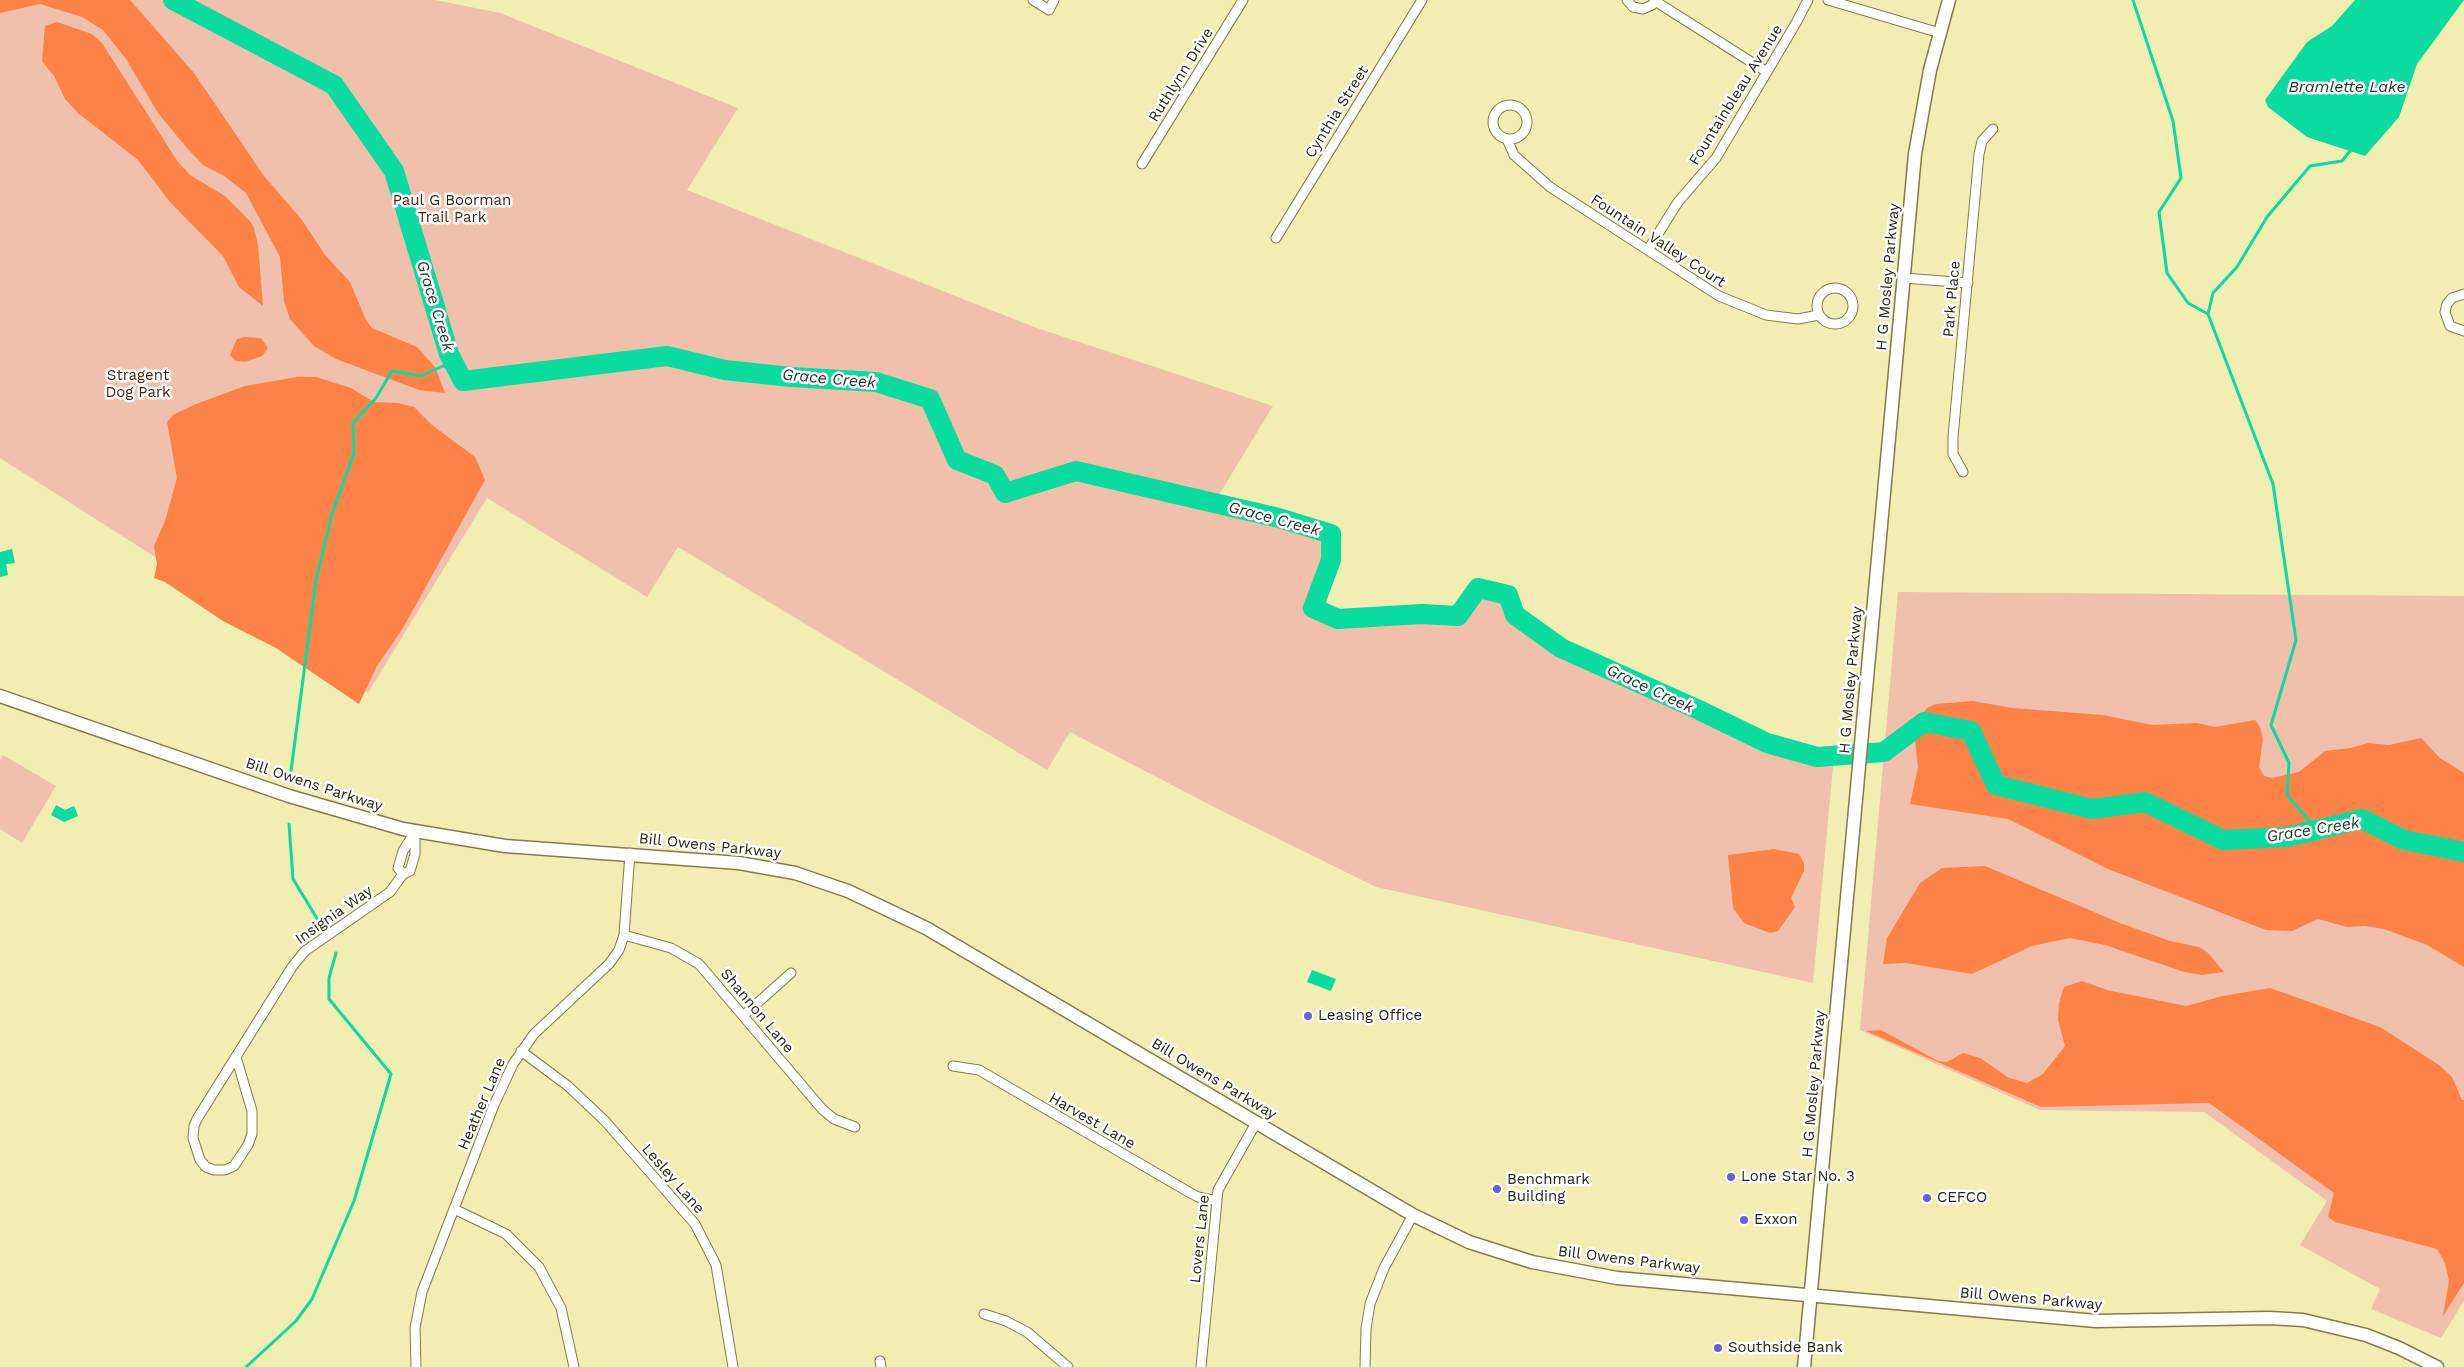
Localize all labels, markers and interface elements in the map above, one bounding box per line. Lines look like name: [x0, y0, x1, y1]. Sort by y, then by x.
street label: Fountainbleau Avenue: [1685, 21, 1787, 169]
street label: Ruthlynn Drive: [1145, 25, 1217, 125]
street label: Cynthia Street: [1301, 62, 1373, 162]
water label: Bramlette Lake: [2288, 77, 2406, 97]
street label: Fountain Valley Court: [1587, 191, 1729, 291]
park label: Paul G Boorman Trail Park: [393, 192, 511, 227]
street label: H G Mosley Parkway: [1873, 203, 1903, 351]
water label: Grace Creek: [412, 258, 458, 354]
street label: Park Place: [1940, 260, 1964, 338]
water label: Grace Creek: [781, 365, 877, 393]
park label: Stragent Dog Park: [105, 367, 171, 402]
water label: Grace Creek: [1226, 498, 1322, 540]
street label: H G Mosley Parkway: [1836, 606, 1866, 754]
water label: Grace Creek: [1603, 660, 1697, 718]
street label: Bill Owens Parkway: [243, 754, 385, 816]
water label: Grace Creek: [2265, 813, 2361, 847]
street label: Bill Owens Parkway: [638, 830, 782, 862]
street label: Insignia Way: [292, 882, 376, 948]
street label: Shannon Lane: [716, 965, 798, 1057]
place label: Leasing Office: [1318, 1007, 1422, 1025]
marker: Leasing Office: [1302, 1010, 1314, 1022]
street label: H G Mosley Parkway: [1799, 1010, 1829, 1158]
street label: Bill Owens Parkway: [1148, 1035, 1280, 1123]
street label: Heather Lane: [454, 1055, 510, 1153]
street label: Harvest Lane: [1046, 1089, 1138, 1153]
street label: Lesley Lane: [638, 1140, 708, 1218]
place label: Lone Star No. 3: [1741, 1168, 1855, 1186]
place label: Benchmark Building: [1507, 1171, 1590, 1206]
marker: Lone Star No. 3: [1725, 1171, 1737, 1183]
marker: Benchmark Building: [1491, 1183, 1503, 1195]
place label: CEFCO: [1937, 1189, 1987, 1207]
marker: CEFCO: [1921, 1192, 1933, 1204]
street label: Lovers Lane: [1186, 1194, 1214, 1284]
place label: Exxon: [1754, 1211, 1798, 1229]
marker: Exxon: [1738, 1214, 1750, 1226]
street label: Bill Owens Parkway: [1557, 1242, 1701, 1278]
street label: Bill Owens Parkway: [1959, 1284, 2103, 1314]
place label: Southside Bank: [1728, 1339, 1843, 1357]
marker: Southside Bank: [1712, 1342, 1724, 1354]

